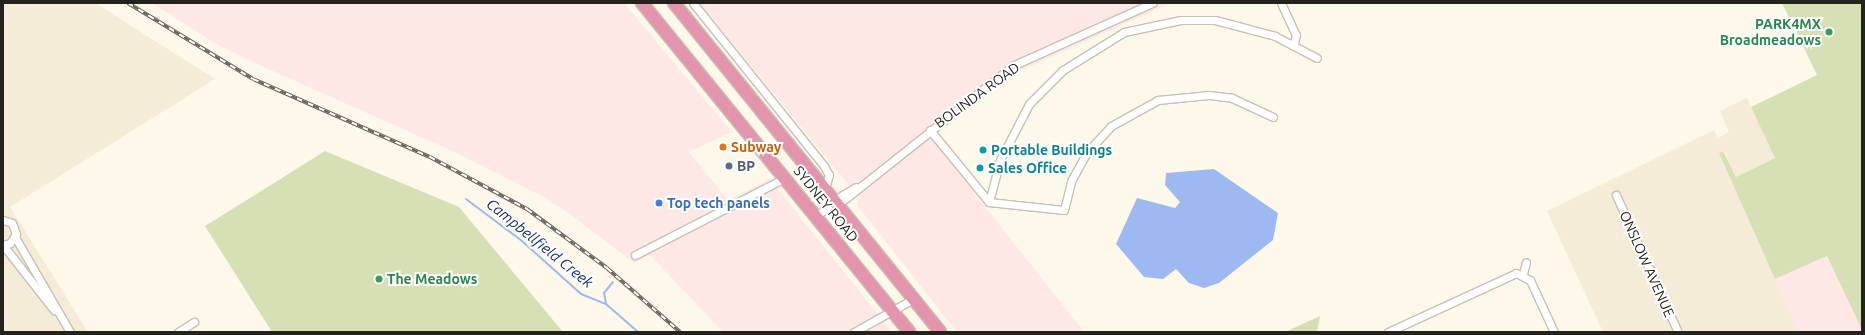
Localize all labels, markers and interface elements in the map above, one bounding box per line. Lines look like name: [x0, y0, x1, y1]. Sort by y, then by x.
place label: PARK4MX Broadmeadows: [1720, 16, 1821, 48]
marker: PARK4MX Broadmeadows: [1824, 27, 1834, 37]
street label: BOLINDA ROAD: [931, 59, 1023, 131]
place label: Subway: [731, 139, 781, 155]
marker: Subway: [718, 142, 728, 152]
place label: Portable Buildings: [991, 142, 1112, 158]
marker: Portable Buildings: [978, 145, 988, 155]
place label: BP: [737, 158, 755, 174]
place label: Sales Office: [988, 160, 1067, 176]
marker: BP: [724, 161, 734, 171]
street label: SYDNEY ROAD: [790, 163, 862, 245]
marker: Sales Office: [975, 163, 985, 173]
water label: Campbellfield Creek: [483, 194, 597, 292]
place label: Top tech panels: [667, 195, 770, 211]
marker: Top tech panels: [654, 198, 664, 208]
street label: ONSLOW AVENUE: [1616, 208, 1678, 320]
place label: The Meadows: [387, 271, 477, 287]
marker: The Meadows: [374, 274, 384, 284]

